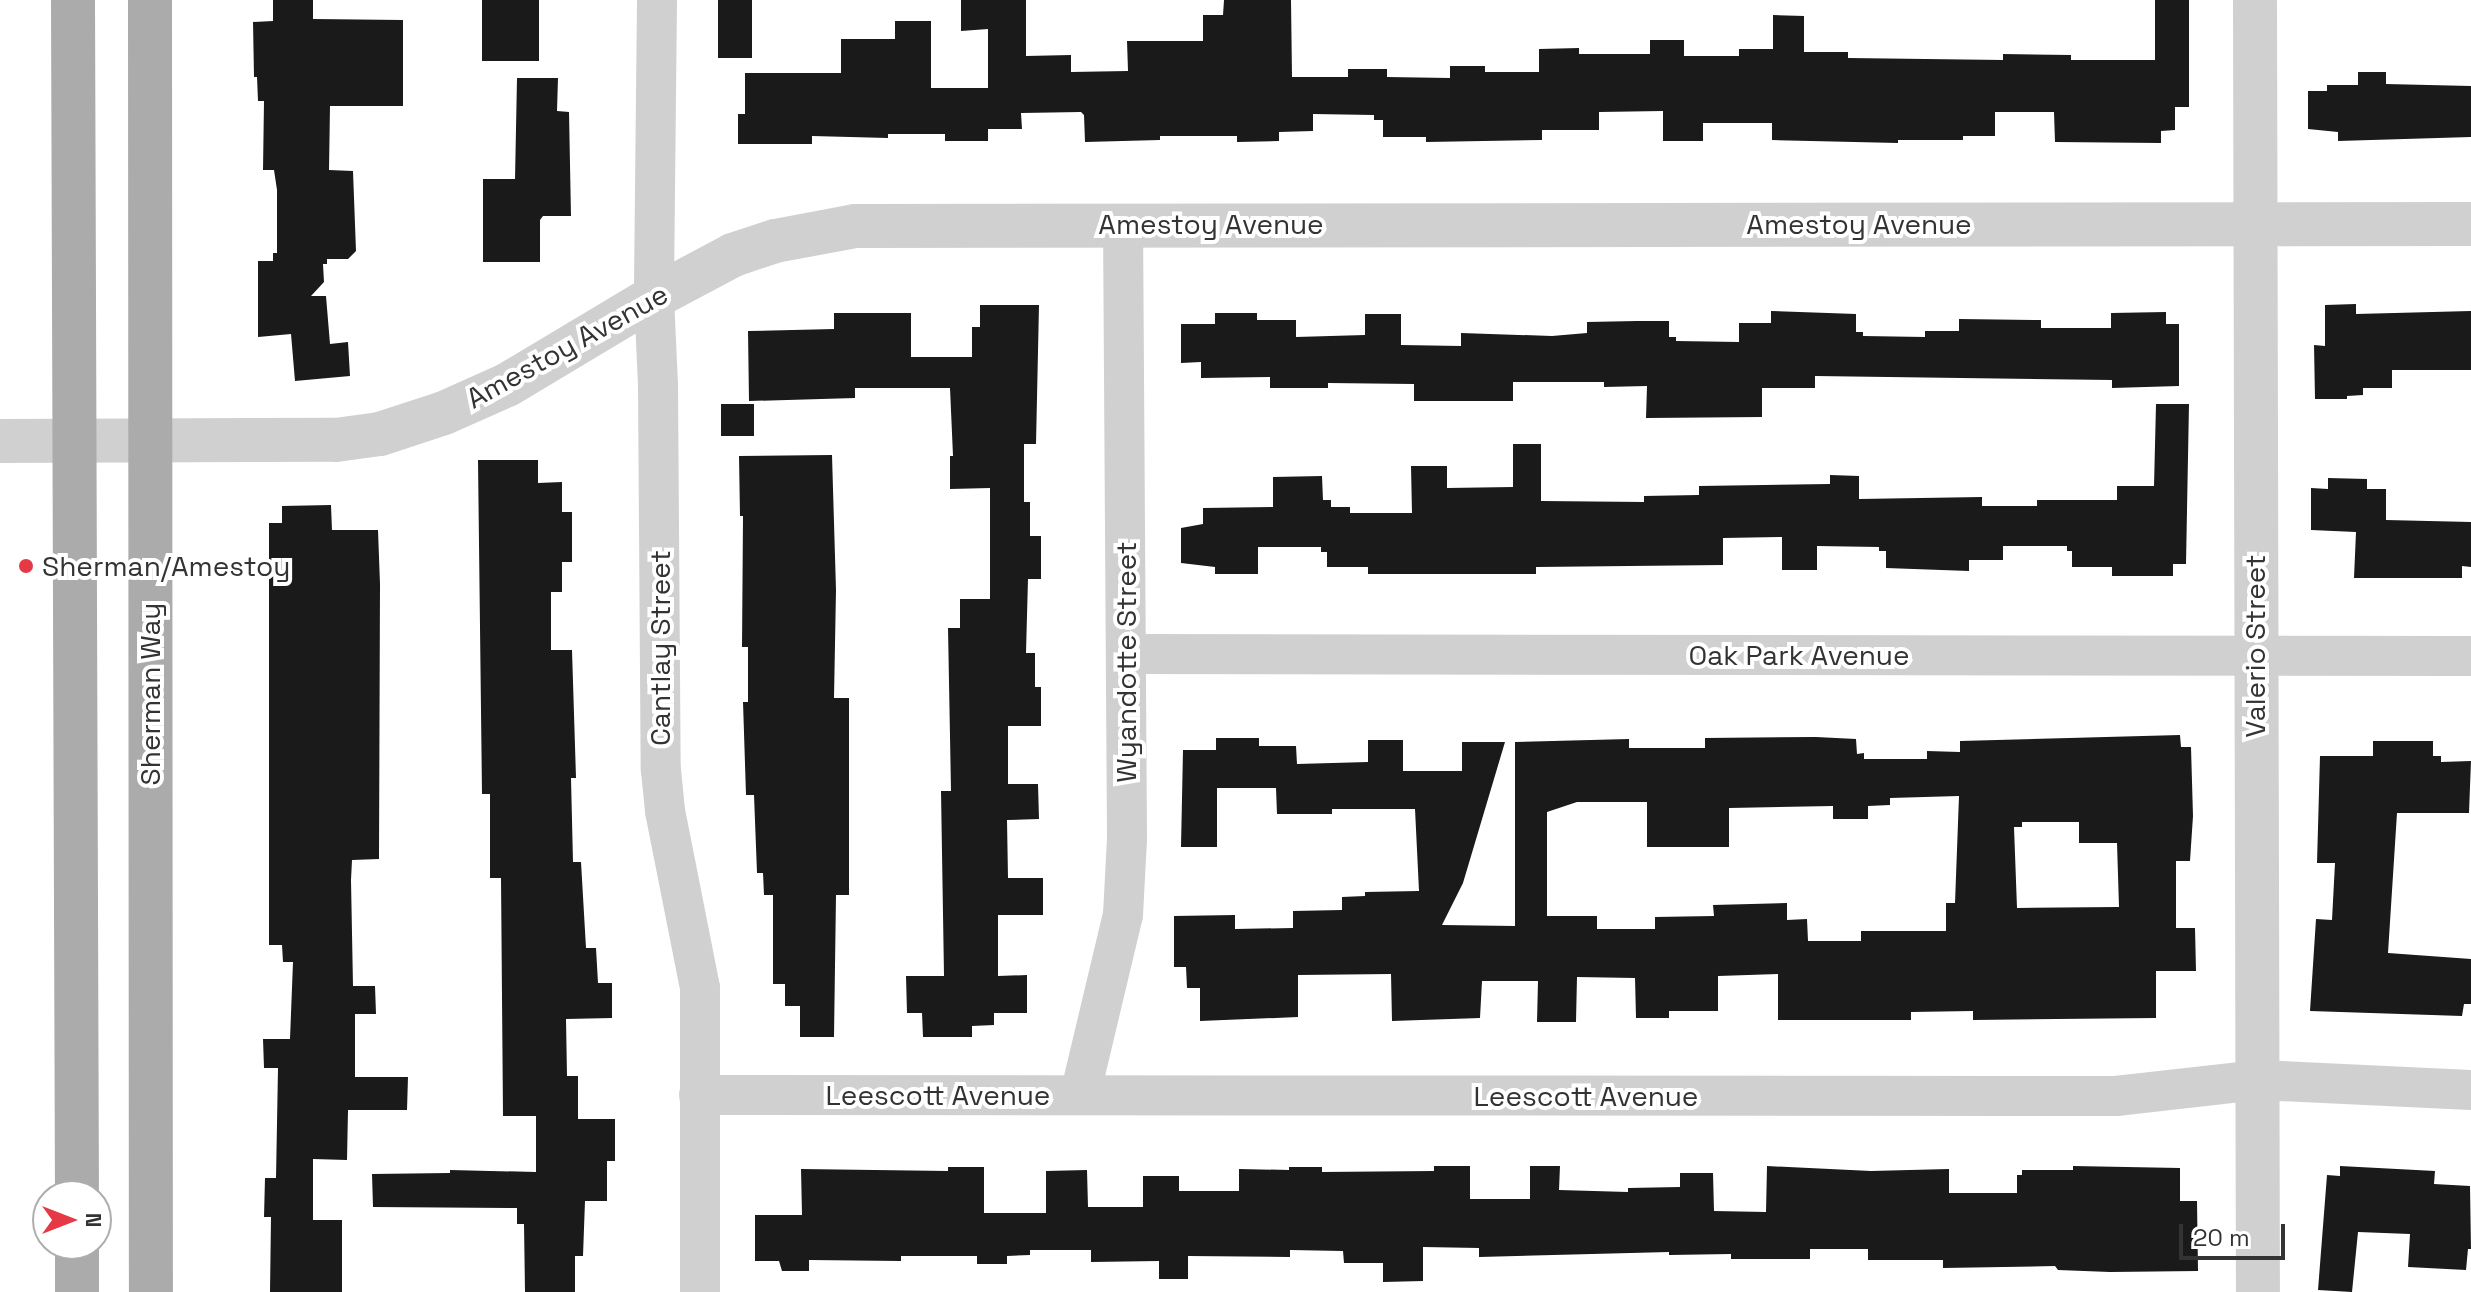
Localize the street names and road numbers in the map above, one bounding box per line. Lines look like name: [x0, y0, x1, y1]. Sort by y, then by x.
street label: Amestoy Avenue: [1098, 207, 1324, 241]
street label: Amestoy Avenue: [1746, 207, 1972, 241]
street label: Amestoy Avenue: [460, 277, 674, 415]
street label: Wyandotte Street: [1109, 541, 1143, 783]
street label: Cantlay Street: [643, 550, 677, 746]
street label: Valerio Street: [2238, 554, 2272, 738]
street label: Sherman Way: [133, 602, 167, 786]
street label: Oak Park Avenue: [1688, 638, 1910, 672]
street label: Leescott Avenue: [825, 1078, 1051, 1112]
street label: Leescott Avenue: [1473, 1079, 1699, 1113]

